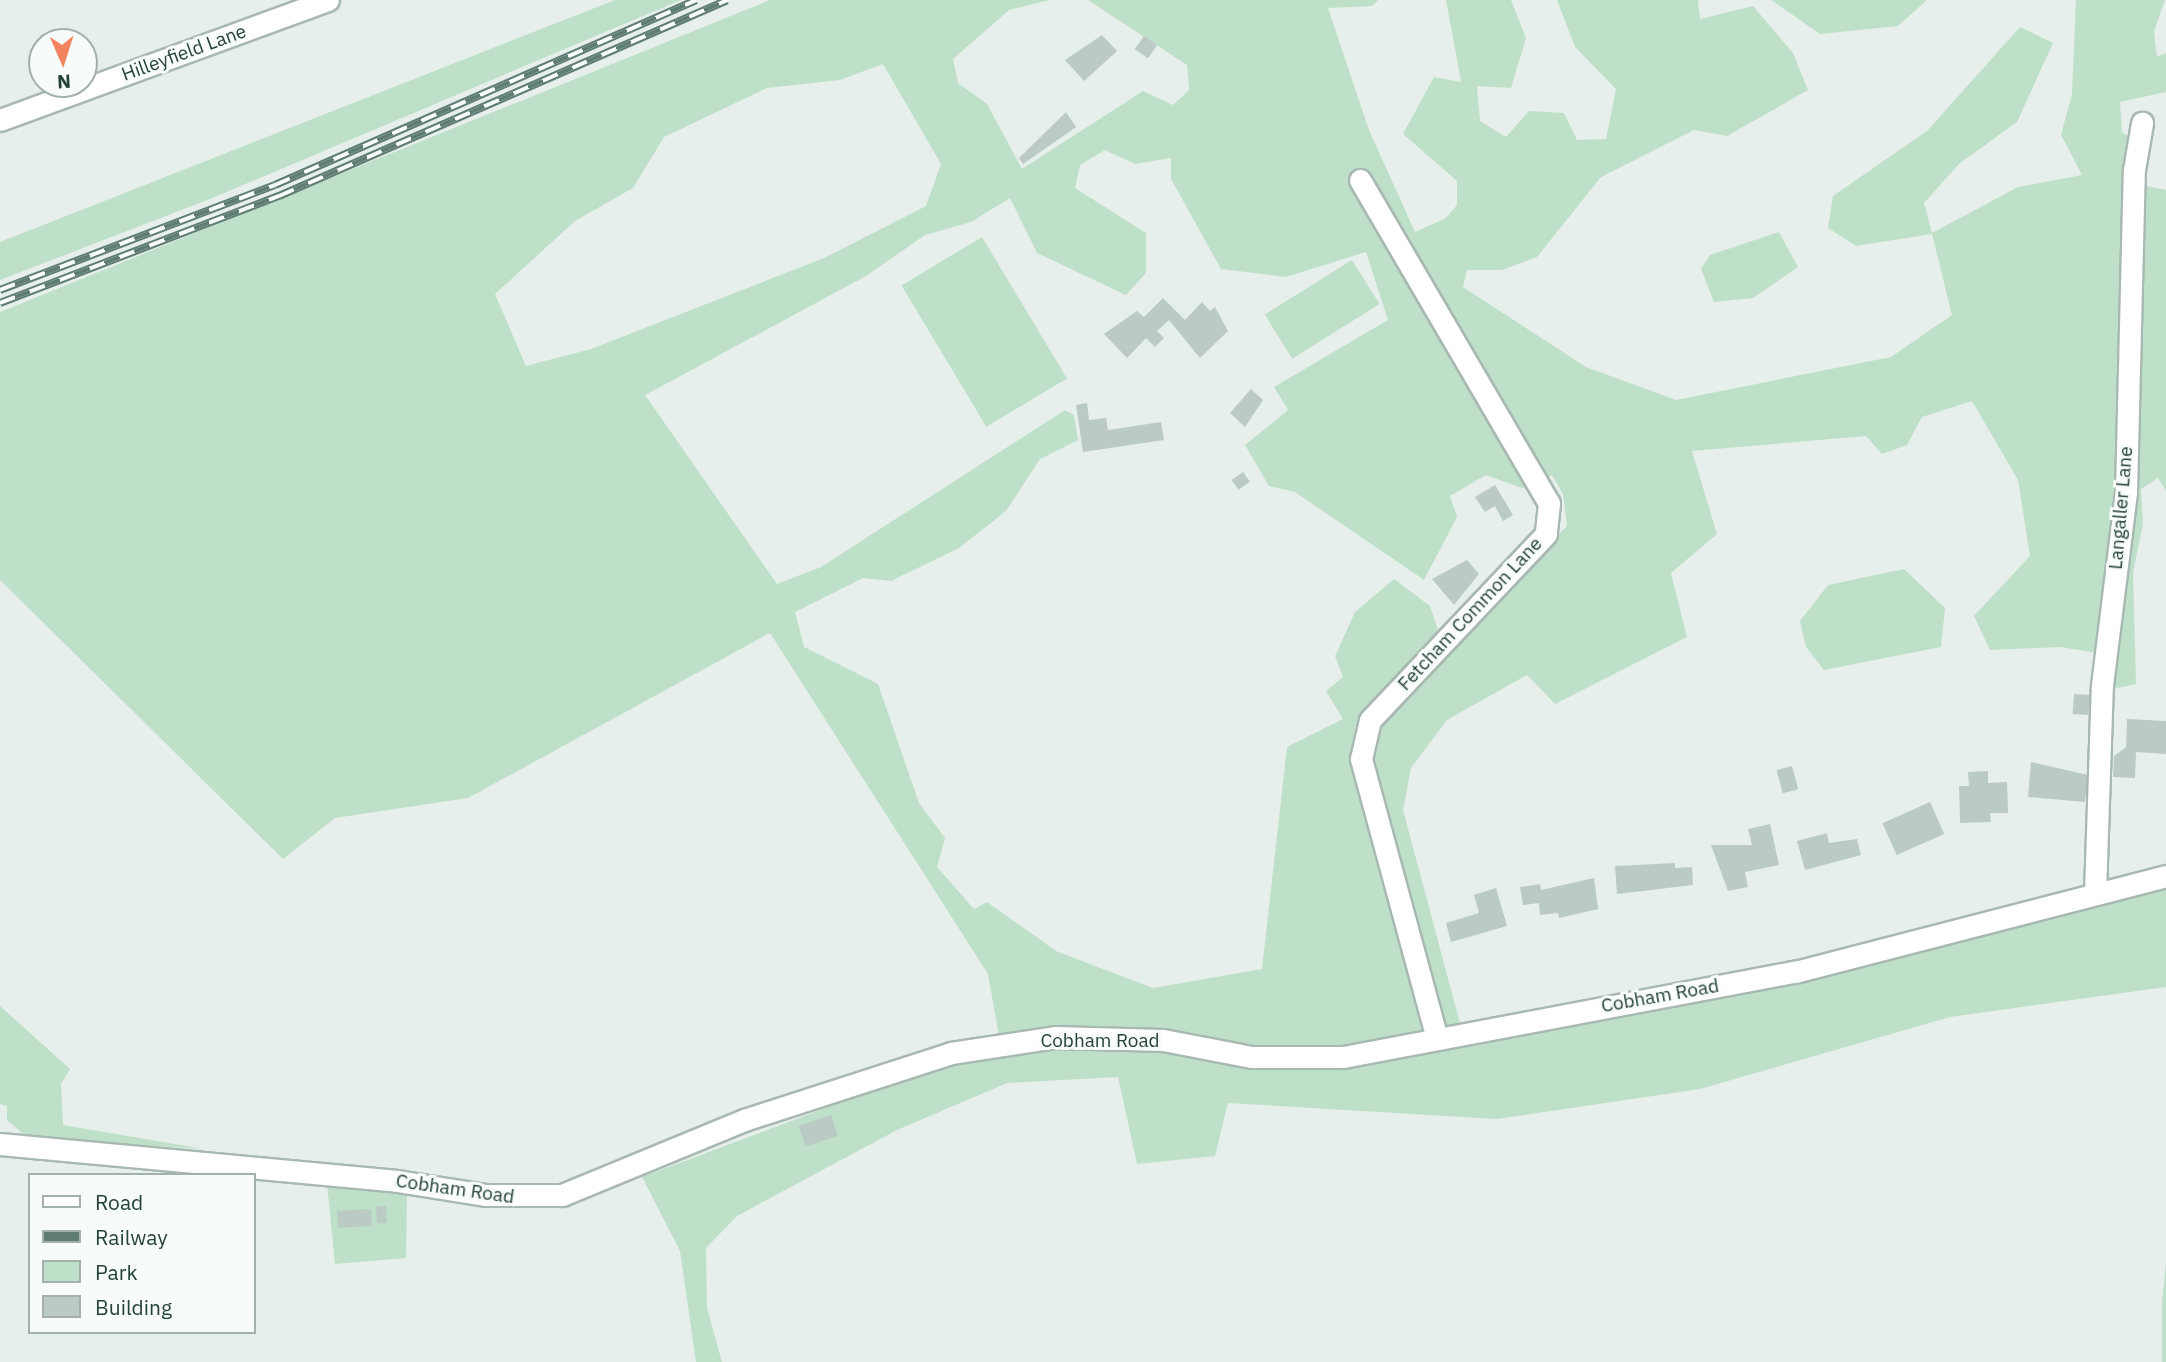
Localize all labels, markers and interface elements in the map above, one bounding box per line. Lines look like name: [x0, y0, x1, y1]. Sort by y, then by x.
street label: Hilleyfield Lane: [119, 20, 249, 86]
north arrow: [28, 28, 98, 98]
text: N: [57, 70, 72, 94]
street label: Langaller Lane: [2104, 445, 2138, 571]
street label: Fetcham Common Lane: [1393, 533, 1547, 695]
street label: Cobham Road: [1599, 974, 1721, 1018]
street label: Cobham Road: [1040, 1030, 1160, 1052]
street label: Cobham Road: [394, 1169, 516, 1209]
legend: [28, 1173, 256, 1334]
text: Road: [95, 1188, 143, 1216]
text: Railway: [95, 1223, 168, 1251]
text: Park: [95, 1258, 138, 1286]
text: Building: [95, 1293, 172, 1321]

